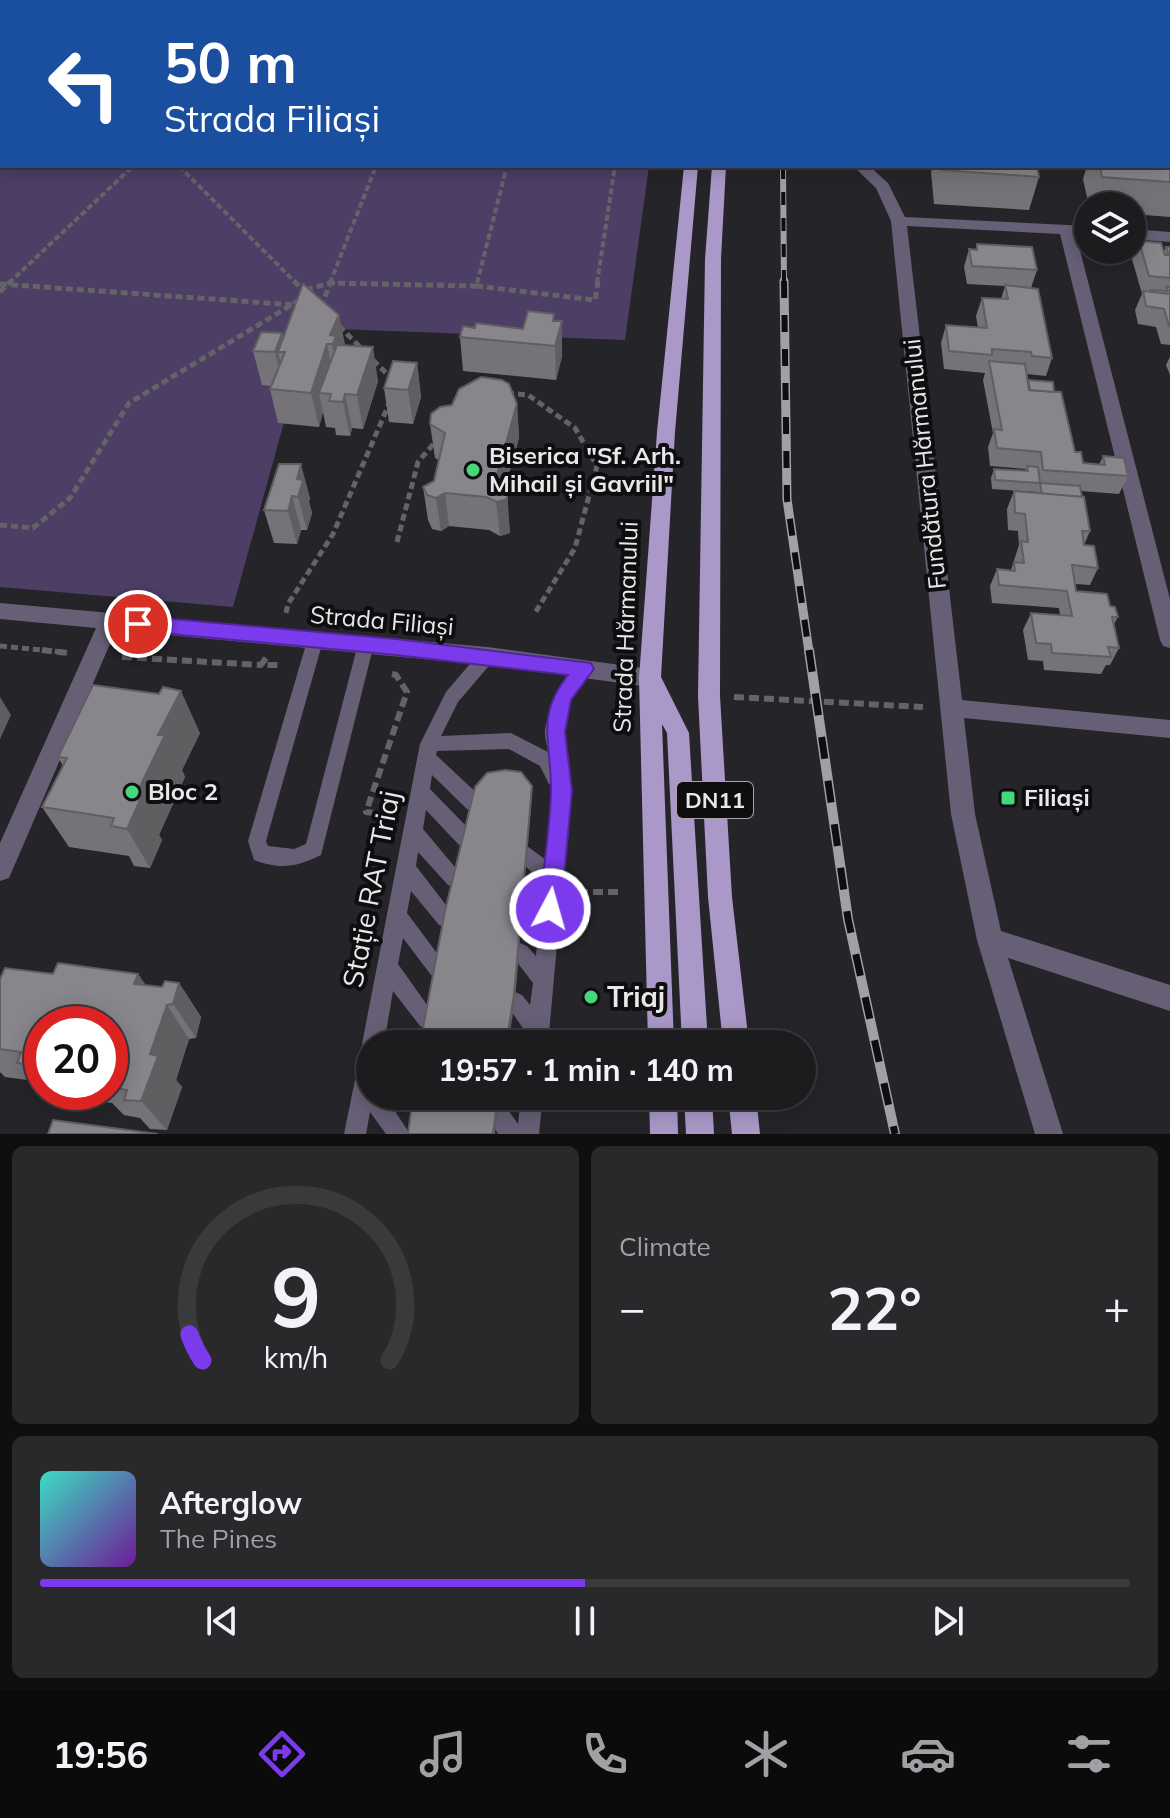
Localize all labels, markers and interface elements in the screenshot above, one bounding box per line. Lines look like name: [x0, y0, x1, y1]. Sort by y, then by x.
text: 50 m: [164, 27, 297, 97]
icon: left: [32, 32, 136, 136]
text: Strada Filiași: [164, 96, 380, 141]
map controls: [1074, 192, 1146, 264]
button: layers: [1074, 192, 1146, 264]
street label: Fundătura Hărmanului: [896, 337, 952, 591]
place label: Biserica "Sf. Arh. Mihail și Gavriil": [489, 440, 681, 499]
marker: Biserica "Sf. Arh. Mihail și Gavriil": [464, 461, 482, 479]
street label: Strada Hărmanului: [606, 521, 644, 733]
pin: [104, 590, 172, 658]
street label: Strada Filiași: [309, 599, 455, 642]
icon: arrive: [116, 602, 160, 646]
place label: Bloc 2: [148, 776, 218, 806]
road number: DN11: [677, 782, 753, 818]
place label: Filiași: [1024, 782, 1090, 813]
marker: Bloc 2: [123, 783, 141, 801]
street label: Stație RAT Triaj: [334, 788, 408, 990]
marker: Filiași: [999, 789, 1017, 807]
position arrow: [508, 867, 592, 951]
place label: Triaj: [607, 979, 665, 1014]
marker: Triaj: [582, 988, 600, 1006]
speed limit sign: 20: [24, 1006, 128, 1110]
text: 19:57 · 1 min · 140 m: [438, 1051, 734, 1089]
text: Climate: [619, 1230, 711, 1263]
text: 9: [271, 1243, 320, 1348]
text: 22°: [827, 1270, 922, 1345]
text: −: [619, 1280, 645, 1335]
text: +: [1104, 1280, 1130, 1335]
text: km/h: [263, 1339, 328, 1375]
text: Afterglow: [160, 1484, 302, 1522]
text: The Pines: [160, 1522, 277, 1555]
icon: previous: [200, 1599, 244, 1643]
icon: pause: [563, 1599, 607, 1643]
icon: next: [926, 1599, 970, 1643]
icon: directions: [254, 1726, 310, 1782]
icon: music: [415, 1726, 471, 1782]
icon: phone: [577, 1726, 633, 1782]
icon: climate: [738, 1726, 794, 1782]
icon: car: [900, 1726, 956, 1782]
icon: filters: [1061, 1726, 1117, 1782]
text: 19:56: [53, 1732, 148, 1777]

